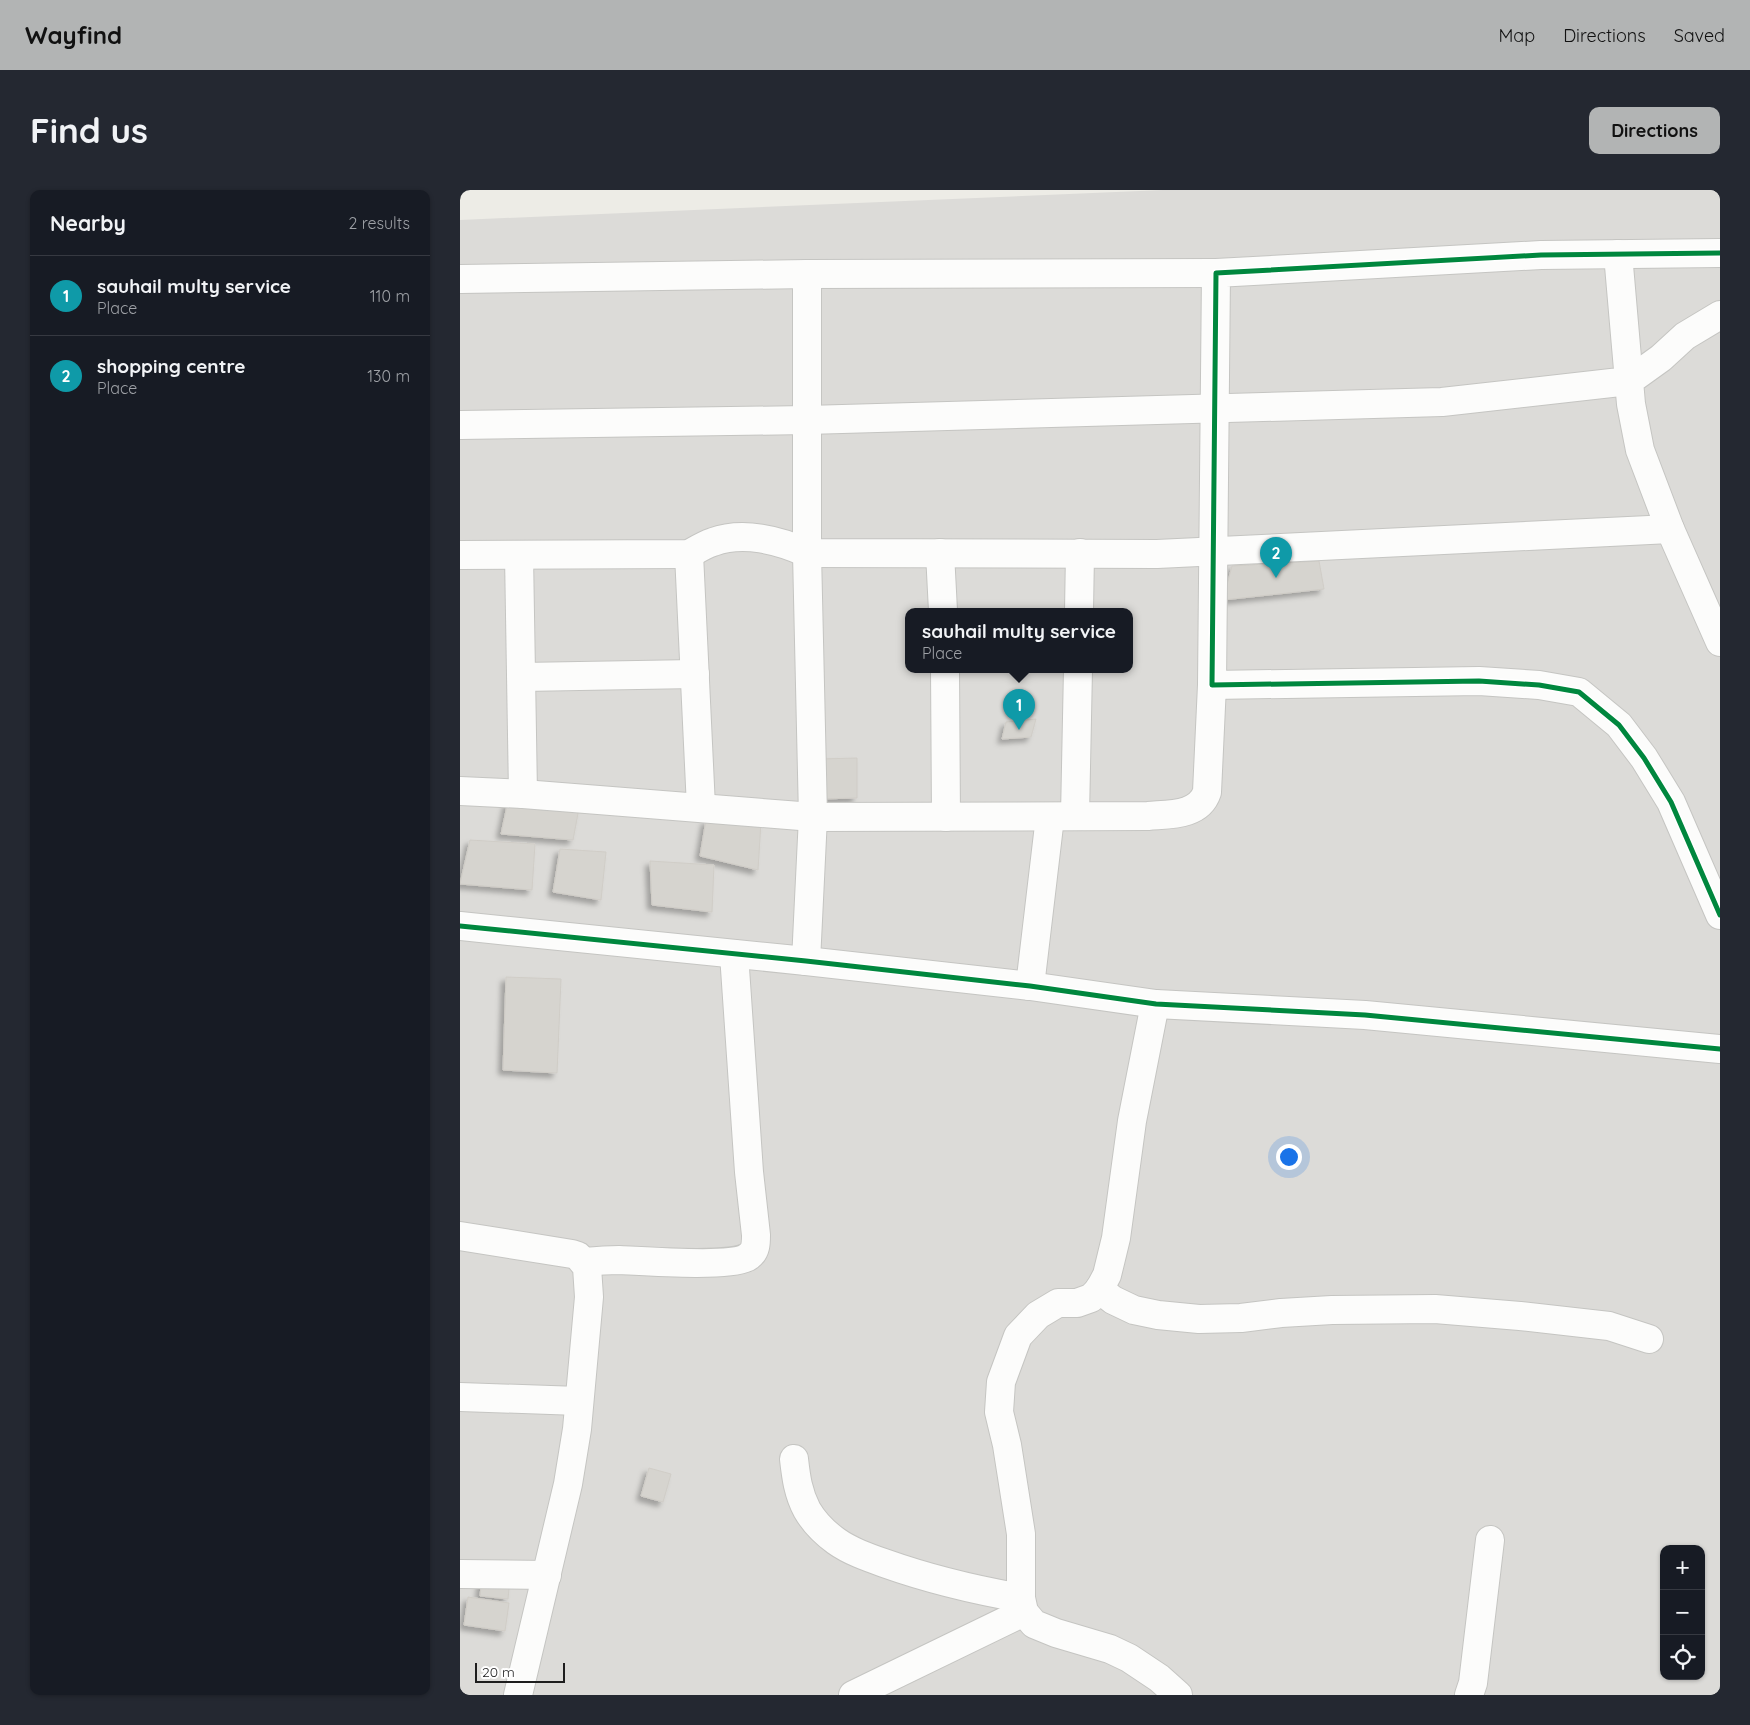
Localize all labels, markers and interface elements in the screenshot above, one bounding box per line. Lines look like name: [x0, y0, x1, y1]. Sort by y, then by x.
text: Wayfind: [25, 20, 122, 50]
text: Map: [1498, 24, 1535, 47]
text: Directions: [1563, 24, 1646, 47]
text: Saved: [1674, 24, 1725, 47]
button: Directions: [1589, 107, 1720, 154]
text: Find us: [30, 108, 148, 152]
text: Nearby: [50, 210, 126, 236]
text: 2 results: [348, 213, 410, 233]
text: sauhail multy service: [97, 274, 291, 298]
text: 1: [63, 286, 69, 306]
text: 110 m: [370, 286, 410, 306]
text: Place: [97, 298, 137, 318]
text: shopping centre: [97, 354, 246, 378]
text: 2: [61, 366, 71, 386]
text: 130 m: [367, 366, 410, 386]
text: Place: [97, 378, 137, 398]
pin: 2: [1260, 537, 1292, 578]
popup: [905, 608, 1133, 673]
text: sauhail multy service: [922, 619, 1116, 643]
text: Place: [922, 643, 962, 663]
pin: 1: [1003, 689, 1035, 730]
your location: [1276, 1144, 1302, 1170]
map controls: [1660, 1545, 1705, 1680]
button: +: [1660, 1545, 1705, 1590]
button: −: [1660, 1590, 1705, 1635]
button: locate: [1660, 1635, 1705, 1680]
scale bar: [475, 1660, 565, 1683]
text: 20 m: [482, 1663, 515, 1681]

